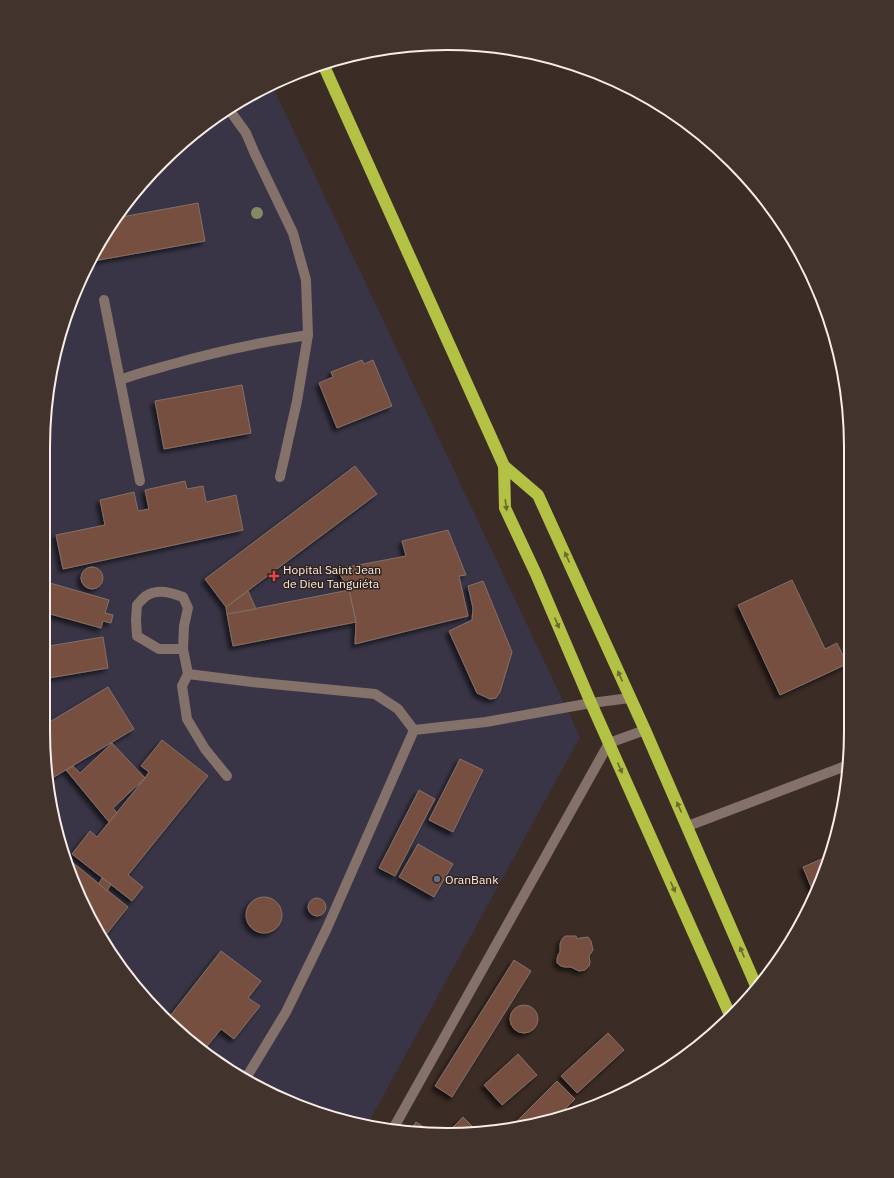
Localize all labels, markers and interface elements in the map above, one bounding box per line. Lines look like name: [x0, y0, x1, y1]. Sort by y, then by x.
one-way arrow: [503, 498, 509, 511]
one-way arrow: [563, 551, 569, 563]
place label: Hopital Saint Jean de Dieu Tanguiéta: [283, 562, 381, 591]
marker: Hopital Saint Jean de Dieu Tanguiéta: [268, 570, 280, 582]
one-way arrow: [555, 618, 561, 630]
one-way arrow: [617, 670, 623, 682]
one-way arrow: [617, 763, 623, 774]
one-way arrow: [676, 802, 682, 813]
place label: OranBank: [445, 872, 499, 887]
marker: OranBank: [432, 874, 442, 884]
one-way arrow: [670, 881, 677, 893]
one-way arrow: [739, 947, 745, 958]

